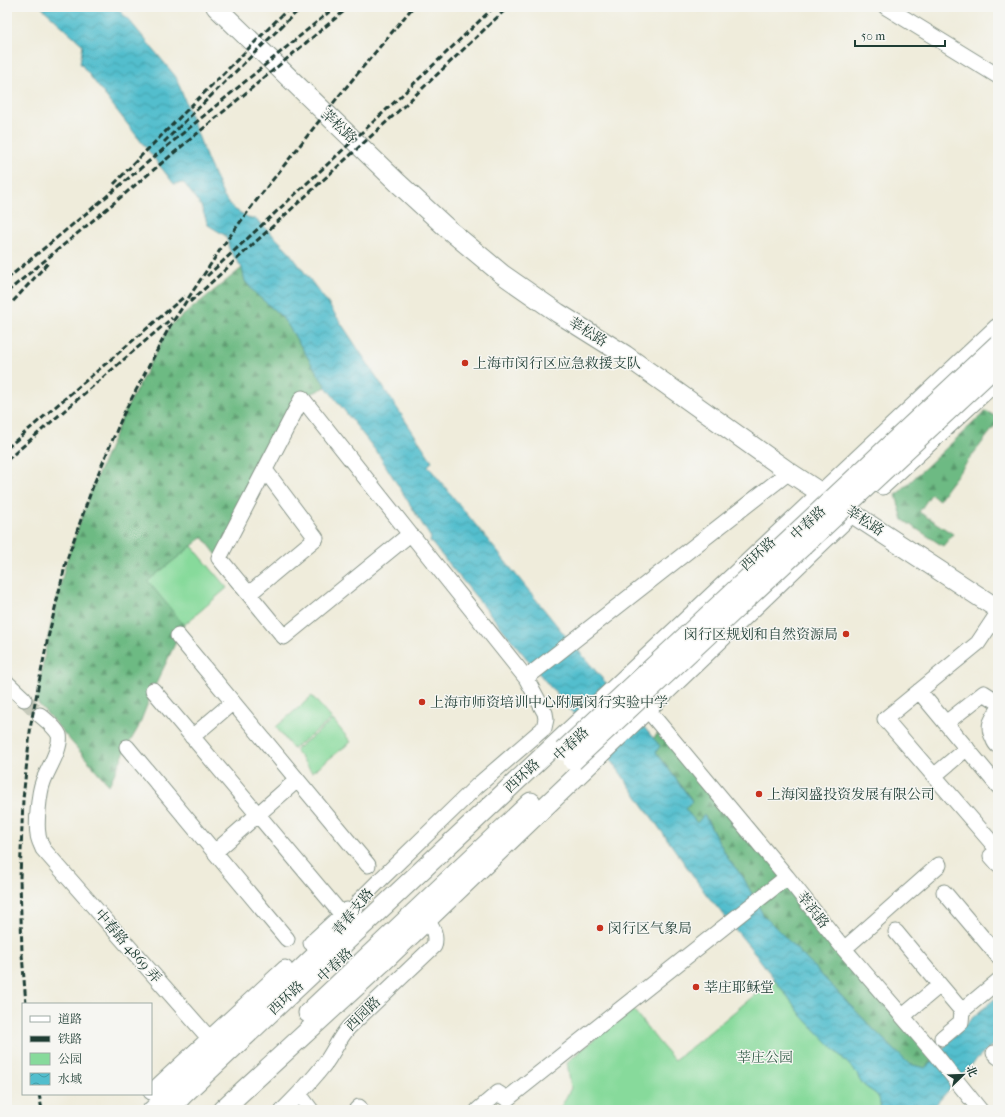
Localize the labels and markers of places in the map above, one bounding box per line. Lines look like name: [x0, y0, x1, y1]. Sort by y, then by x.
place label: 上海市闵行区应急救援支队: [473, 355, 641, 372]
marker: 上海市闵行区应急救援支队: [460, 358, 470, 368]
place label: 闵行区规划和自然资源局: [684, 626, 838, 643]
marker: 闵行区规划和自然资源局: [841, 629, 851, 639]
place label: 上海市师资培训中心附属闵行实验中学: [430, 694, 668, 711]
marker: 上海市师资培训中心附属闵行实验中学: [417, 697, 427, 707]
place label: 上海闵盛投资发展有限公司: [767, 786, 935, 803]
marker: 上海闵盛投资发展有限公司: [754, 789, 764, 799]
place label: 闵行区气象局: [608, 920, 692, 937]
marker: 闵行区气象局: [595, 923, 605, 933]
place label: 莘庄耶稣堂: [704, 979, 774, 996]
marker: 莘庄耶稣堂: [691, 982, 701, 992]

